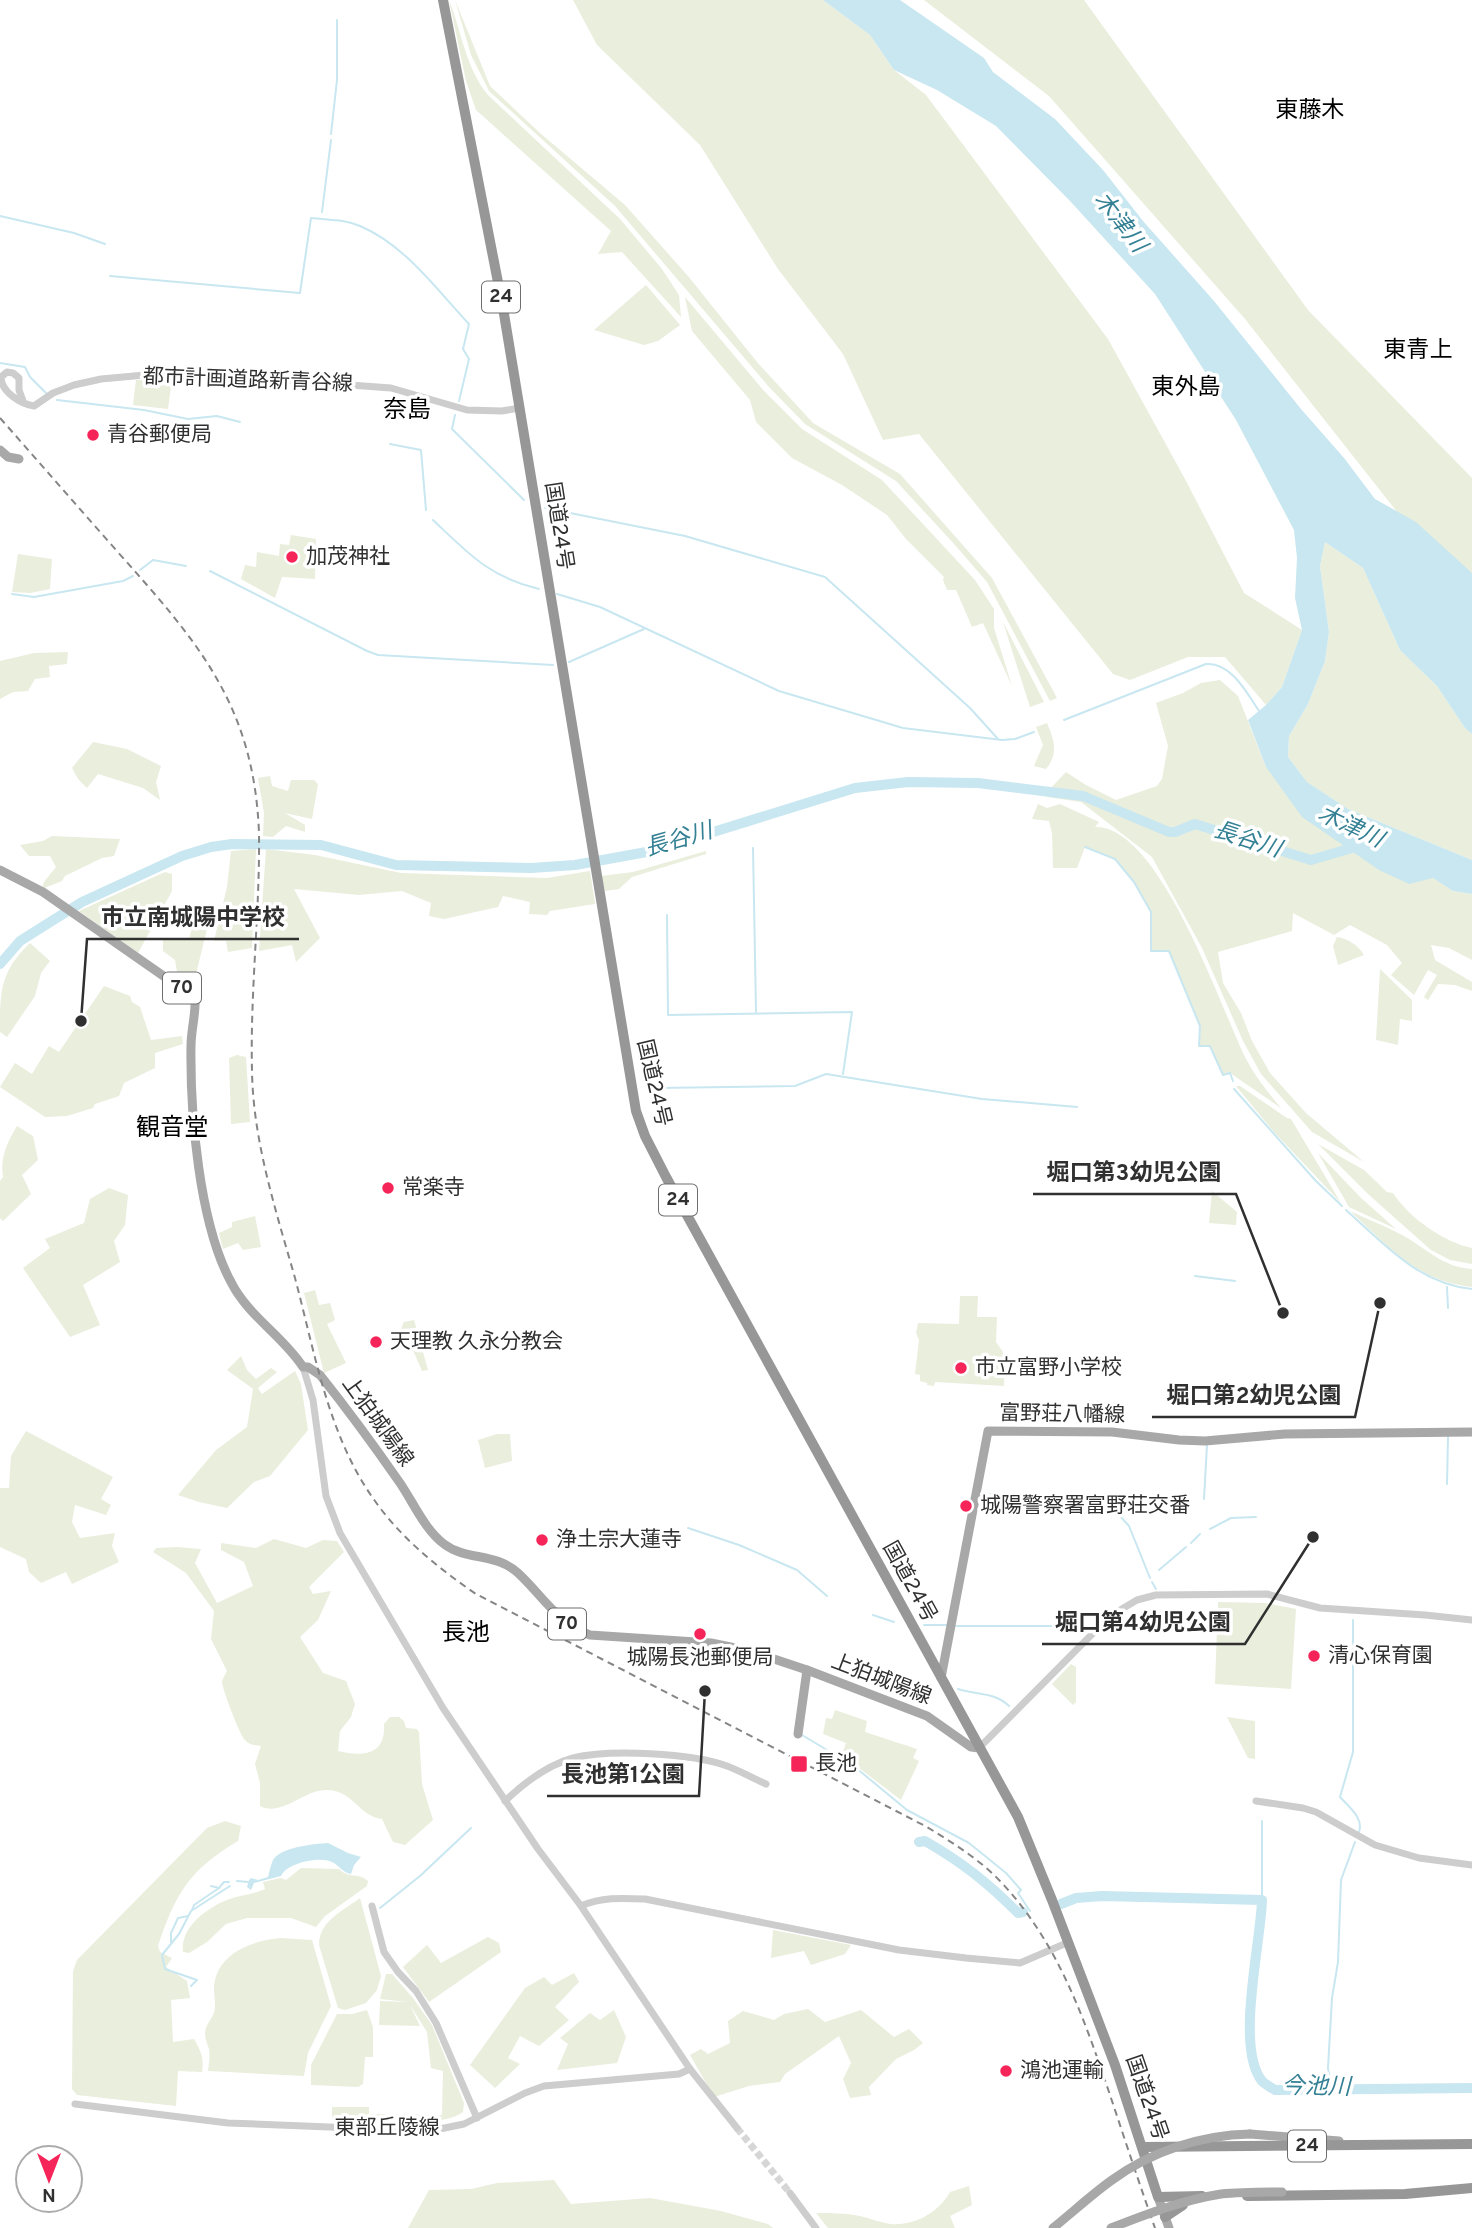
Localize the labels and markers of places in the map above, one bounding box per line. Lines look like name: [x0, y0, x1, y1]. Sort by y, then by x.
place label: 青谷郵便局: [107, 422, 212, 449]
marker: 青谷郵便局: [85, 427, 101, 443]
place label: 加茂神社: [306, 544, 390, 571]
marker: 加茂神社: [284, 549, 300, 565]
callout: 市立南城陽中学校: [87, 895, 299, 939]
callout: 堀口第3幼児公園: [1033, 1150, 1236, 1194]
place label: 常楽寺: [402, 1175, 465, 1202]
marker: 常楽寺: [380, 1180, 396, 1196]
place label: 天理教 久永分教会: [390, 1329, 563, 1356]
marker: 天理教 久永分教会: [368, 1334, 384, 1350]
place label: 市立富野小学校: [975, 1355, 1122, 1382]
marker: 市立富野小学校: [953, 1360, 969, 1376]
callout: 堀口第2幼児公園: [1152, 1373, 1355, 1417]
place label: 城陽警察署富野荘交番: [980, 1493, 1190, 1520]
marker: 城陽警察署富野荘交番: [958, 1498, 974, 1514]
place label: 浄土宗大蓮寺: [556, 1527, 682, 1554]
marker: 浄土宗大蓮寺: [534, 1532, 550, 1548]
callout: 堀口第4幼児公園: [1042, 1600, 1245, 1644]
marker: 城陽長池郵便局: [692, 1626, 708, 1642]
place label: 清心保育園: [1328, 1643, 1433, 1670]
place label: 城陽長池郵便局: [627, 1645, 774, 1672]
marker: 清心保育園: [1306, 1648, 1322, 1664]
place label: 長池: [815, 1751, 857, 1778]
callout: 長池第1公園: [547, 1752, 699, 1796]
marker: 長池: [789, 1754, 809, 1774]
place label: 鴻池運輸: [1020, 2058, 1104, 2085]
marker: 鴻池運輸: [998, 2063, 1014, 2079]

